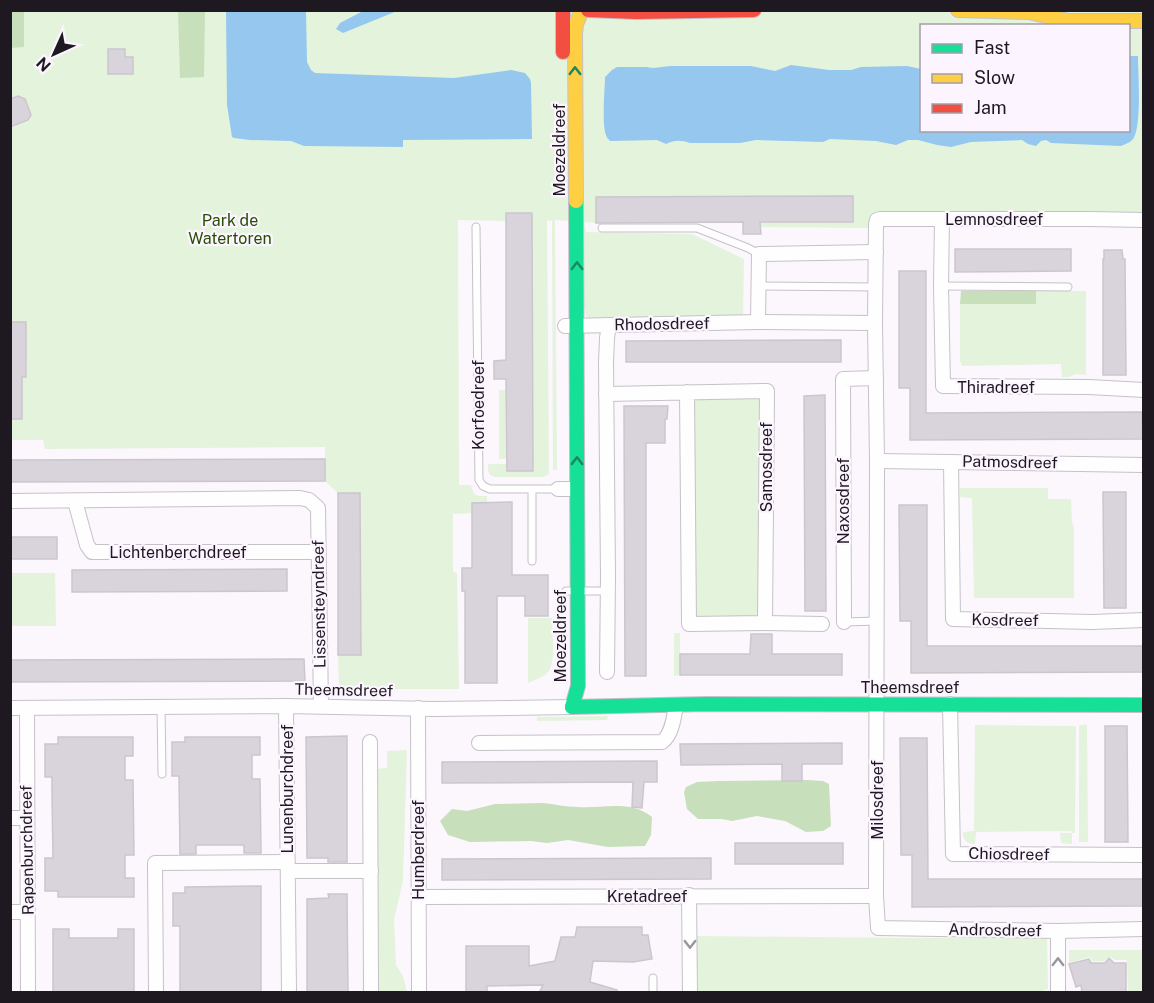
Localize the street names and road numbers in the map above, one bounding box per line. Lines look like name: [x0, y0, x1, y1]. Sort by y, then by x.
street label: Moezeldreef: [550, 103, 569, 197]
street label: Lemnosdreef: [945, 210, 1043, 229]
street label: Rhodosdreef: [614, 314, 710, 334]
street label: Korfoedreef: [469, 360, 488, 450]
street label: Thiradreef: [957, 378, 1035, 397]
street label: Samosdreef: [757, 422, 776, 512]
street label: Patmosdreef: [962, 452, 1058, 472]
street label: Naxosdreef: [834, 458, 853, 544]
street label: Lissensteyndreef: [308, 540, 330, 668]
street label: Lichtenberchdreef: [109, 543, 247, 562]
street label: Moezeldreef: [551, 589, 570, 683]
street label: Kosdreef: [971, 610, 1039, 630]
street label: Theemsdreef: [861, 678, 959, 697]
street label: Theemsdreef: [295, 680, 393, 700]
street label: Lunenburchdreef: [278, 725, 297, 853]
street label: Milosdreef: [868, 760, 887, 840]
street label: Rapenburchdreef: [16, 785, 38, 915]
street label: Humberdreef: [409, 800, 428, 900]
street label: Chiosdreef: [968, 844, 1050, 864]
street label: Kretadreef: [607, 887, 687, 906]
street label: Androsdreef: [948, 920, 1042, 940]

